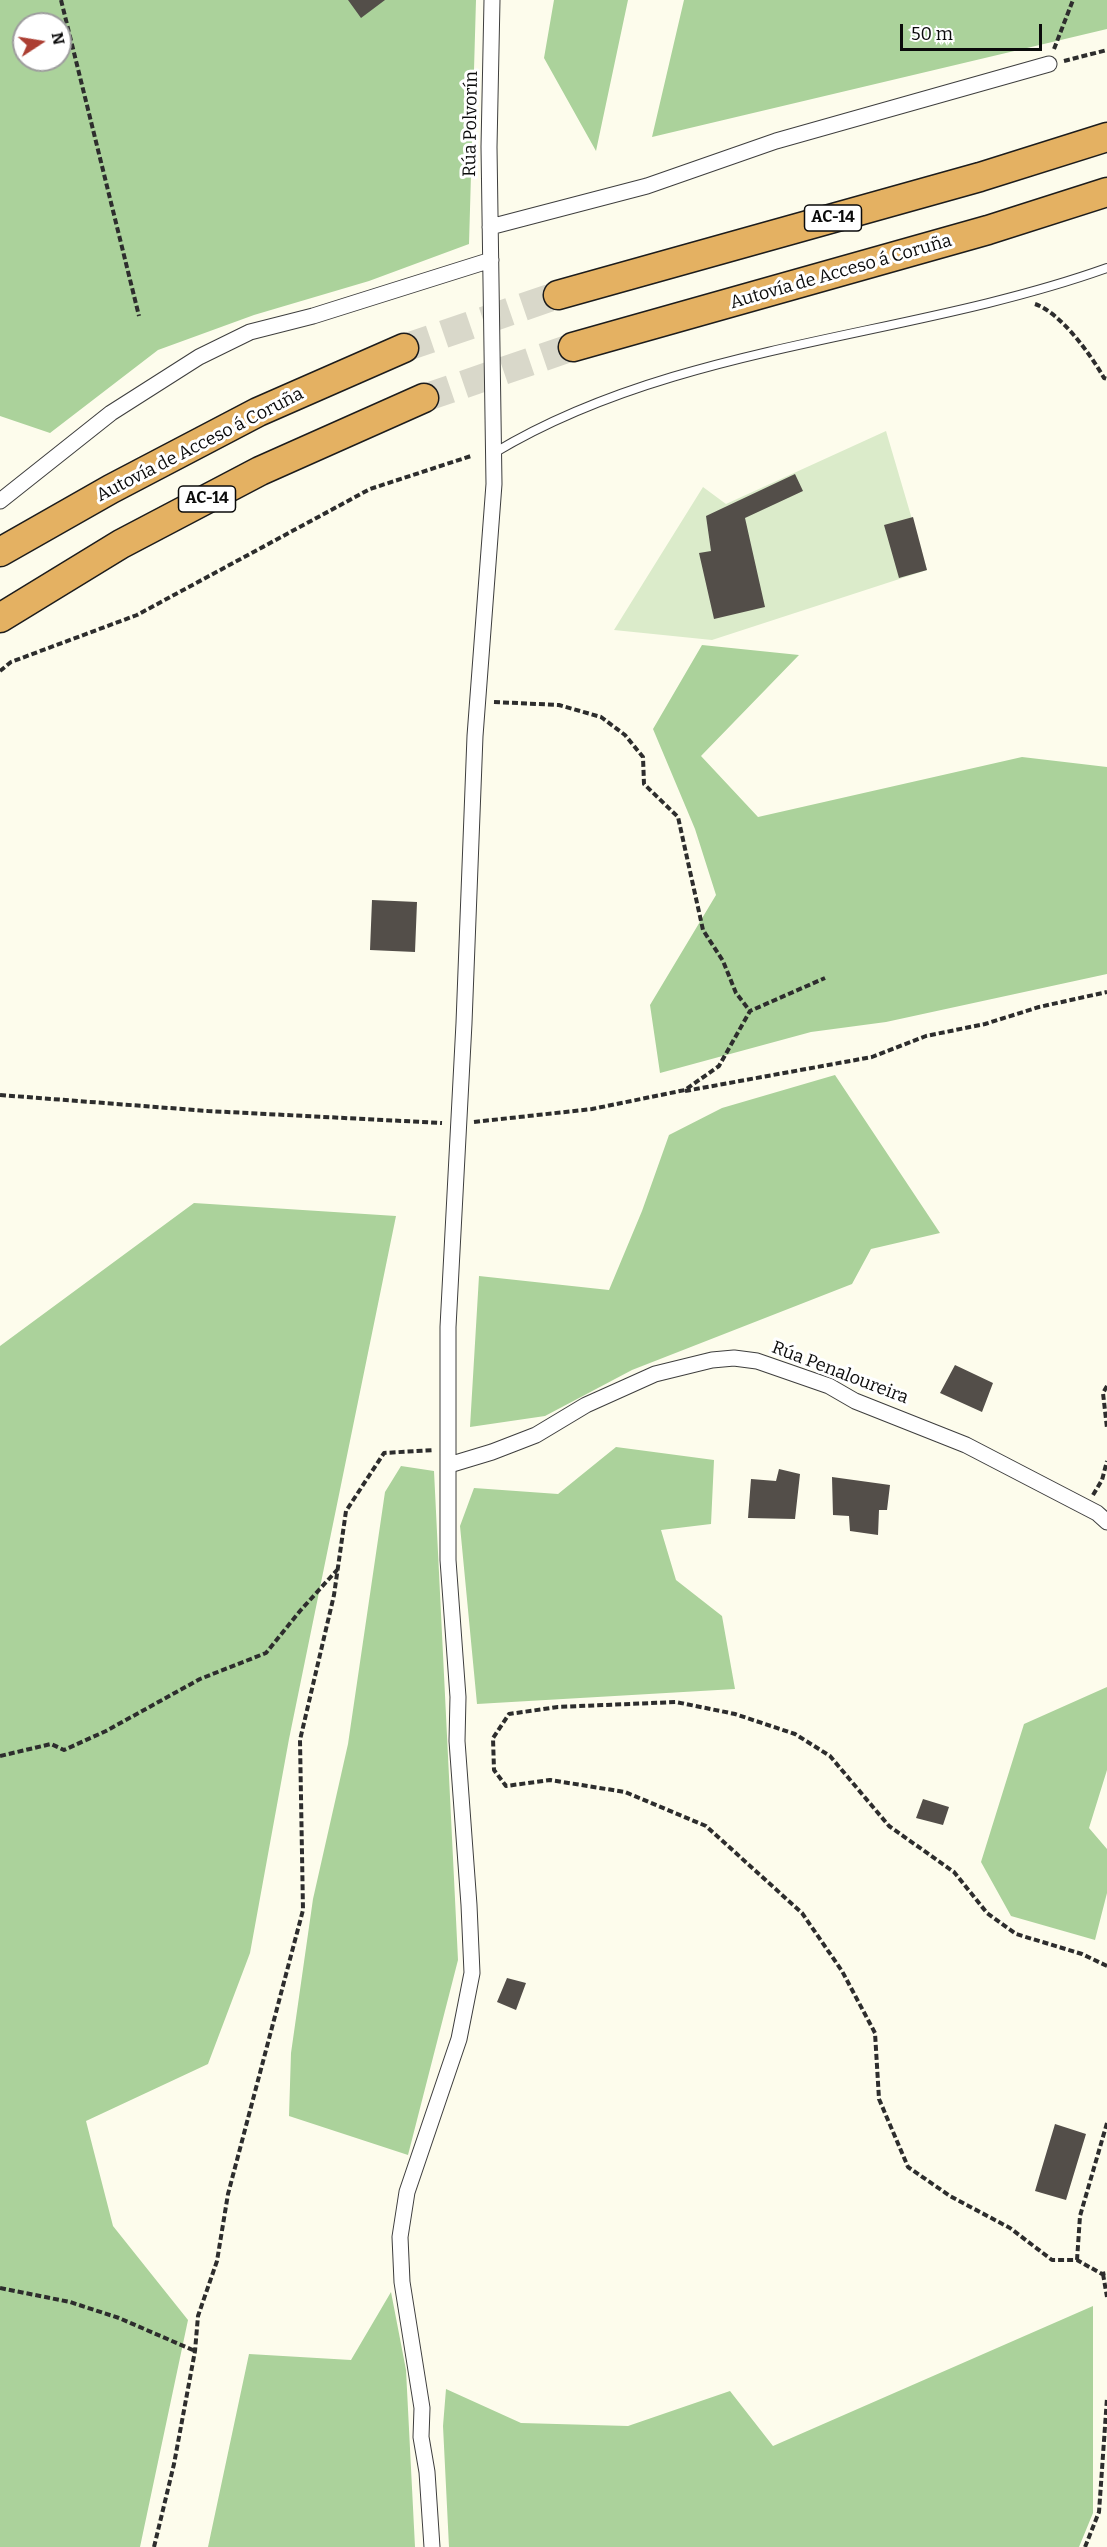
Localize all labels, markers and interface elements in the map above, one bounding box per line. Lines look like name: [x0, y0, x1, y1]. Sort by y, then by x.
north arrow: [12, 12, 72, 72]
scale bar: [903, 12, 1046, 50]
text: 50 m: [911, 23, 953, 45]
text: N: [48, 31, 69, 47]
street label: Rúa Polvorín: [459, 71, 483, 177]
road number: AC-14: [804, 205, 862, 231]
street label: Autovía de Acceso á Coruña: [728, 230, 954, 314]
street label: Autovía de Acceso á Coruña: [93, 383, 307, 507]
road number: AC-14: [178, 486, 236, 512]
street label: Rúa Penaloureira: [769, 1337, 911, 1409]

